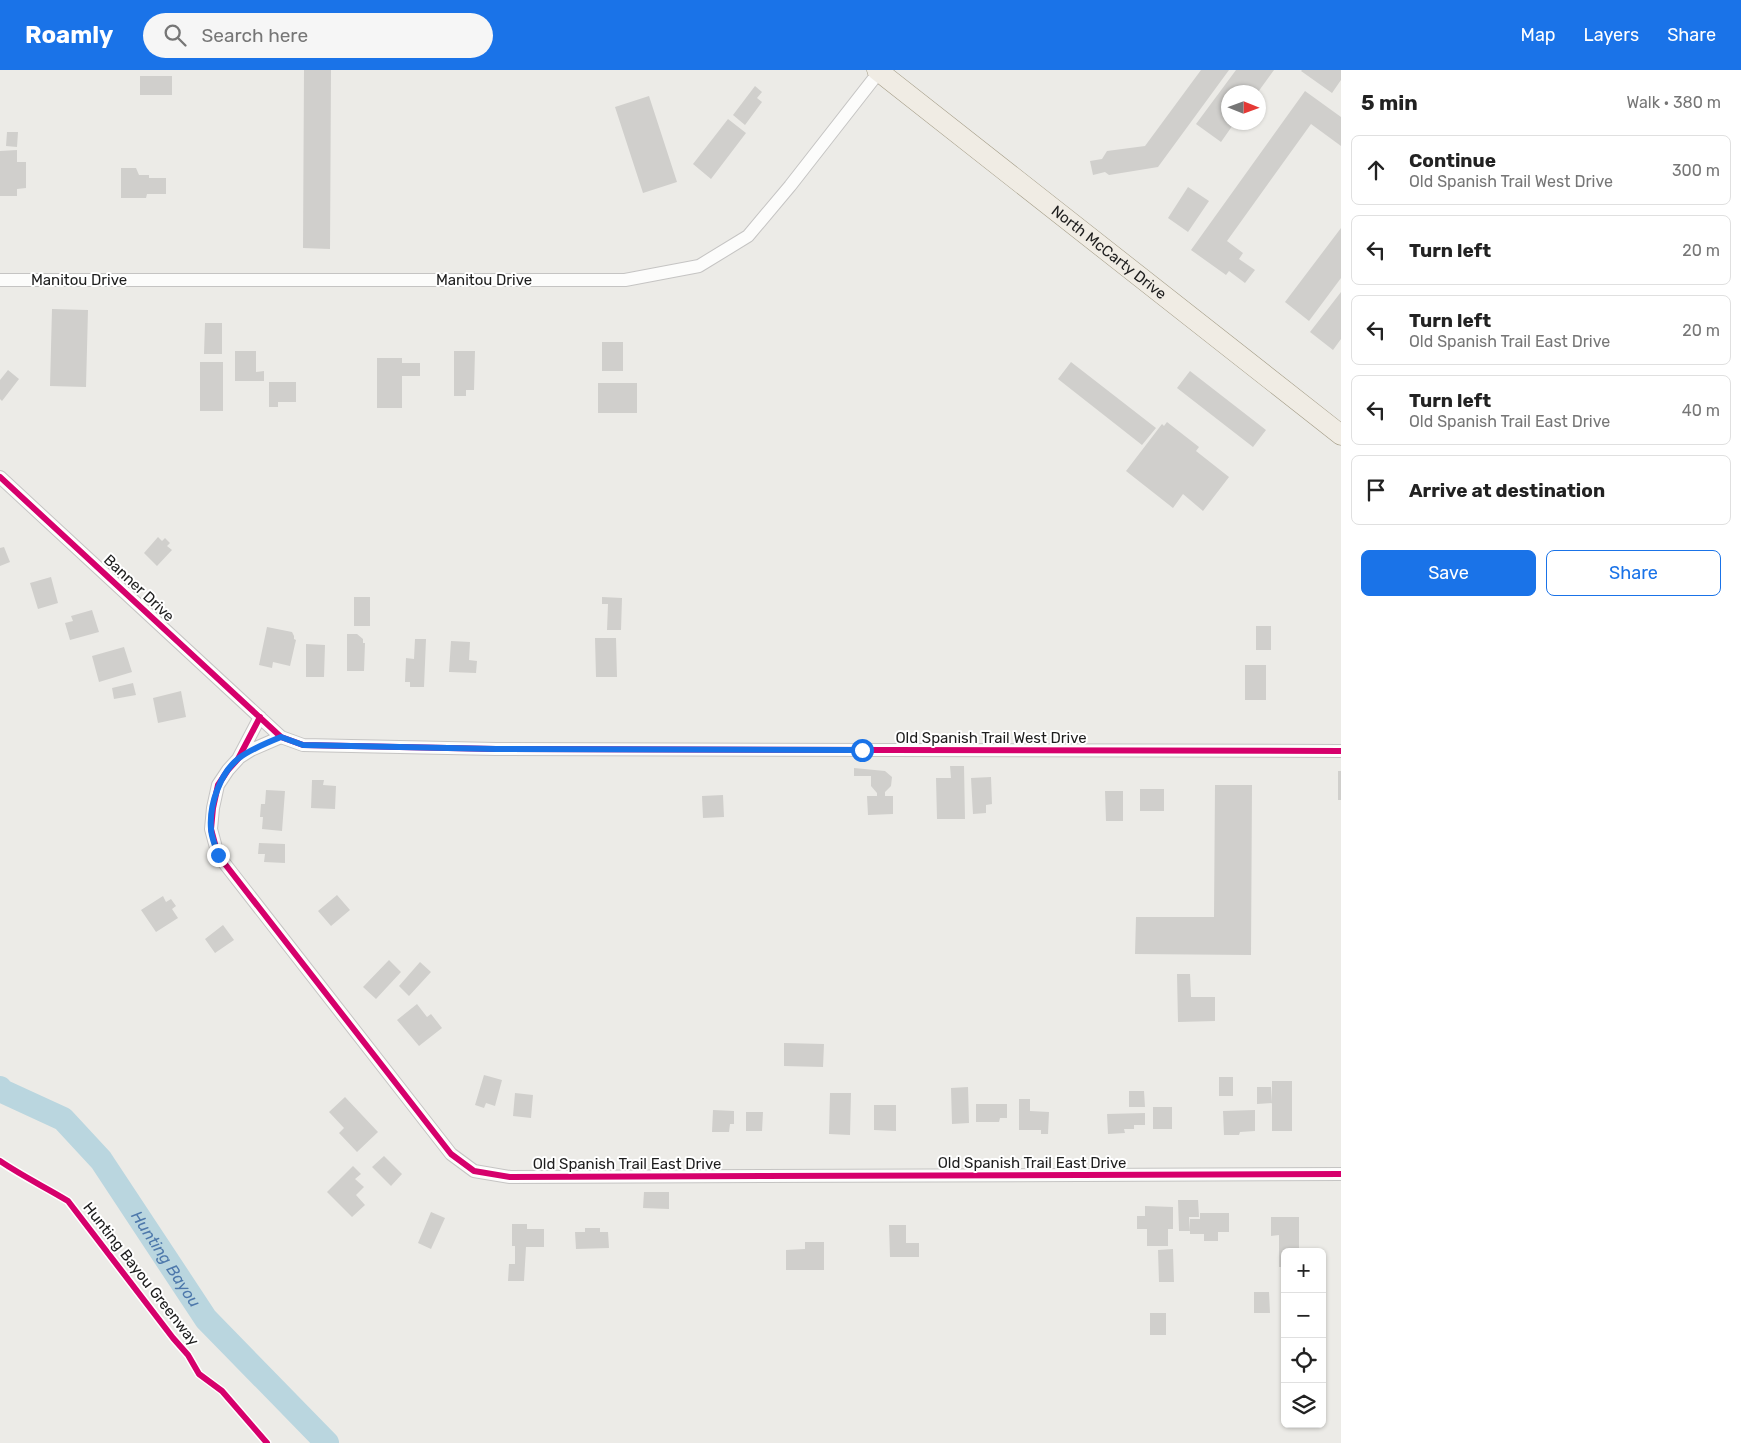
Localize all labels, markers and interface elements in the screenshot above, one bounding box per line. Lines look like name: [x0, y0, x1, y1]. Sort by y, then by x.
search box: [143, 13, 493, 58]
text: Roamly: [25, 21, 113, 49]
icon: search: [161, 21, 189, 49]
text: Search here: [201, 24, 308, 47]
text: Map: [1521, 24, 1556, 46]
text: Layers: [1584, 24, 1639, 46]
text: Share: [1667, 24, 1716, 46]
north arrow: [1221, 85, 1266, 130]
text: 5 min: [1361, 90, 1418, 115]
text: Walk · 380 m: [1627, 93, 1721, 112]
text: Continue: [1409, 149, 1496, 172]
icon: ahead: [1362, 156, 1390, 184]
text: 300 m: [1672, 161, 1720, 180]
text: Old Spanish Trail West Drive: [1409, 172, 1613, 191]
street label: North McCarty Drive: [1048, 202, 1170, 303]
icon: left: [1362, 236, 1390, 264]
text: Turn left: [1409, 239, 1491, 262]
text: 20 m: [1682, 241, 1720, 260]
street label: Manitou Drive: [31, 271, 127, 289]
street label: Manitou Drive: [436, 271, 532, 289]
text: Turn left: [1409, 309, 1491, 332]
icon: left: [1362, 316, 1390, 344]
text: 20 m: [1682, 321, 1720, 340]
text: Old Spanish Trail East Drive: [1409, 332, 1610, 351]
text: Turn left: [1409, 389, 1491, 412]
icon: left: [1362, 396, 1390, 424]
text: 40 m: [1682, 401, 1720, 420]
text: Old Spanish Trail East Drive: [1409, 412, 1610, 431]
icon: arrive: [1362, 476, 1390, 504]
text: Arrive at destination: [1409, 479, 1605, 502]
button: Save: [1361, 550, 1536, 596]
button: Share: [1546, 550, 1721, 596]
street label: Banner Drive: [100, 551, 178, 625]
street label: Old Spanish Trail West Drive: [895, 729, 1087, 747]
route start: [851, 739, 874, 762]
route end: [207, 844, 230, 867]
street label: Old Spanish Trail East Drive: [938, 1154, 1126, 1172]
street label: Old Spanish Trail East Drive: [533, 1155, 721, 1173]
street label: Hunting Bayou Greenway: [79, 1199, 203, 1349]
water label: Hunting Bayou: [127, 1207, 205, 1311]
map controls: [1281, 1248, 1326, 1428]
button: +: [1281, 1248, 1326, 1293]
button: −: [1281, 1293, 1326, 1338]
button: locate: [1281, 1338, 1326, 1383]
button: layers: [1281, 1383, 1326, 1428]

